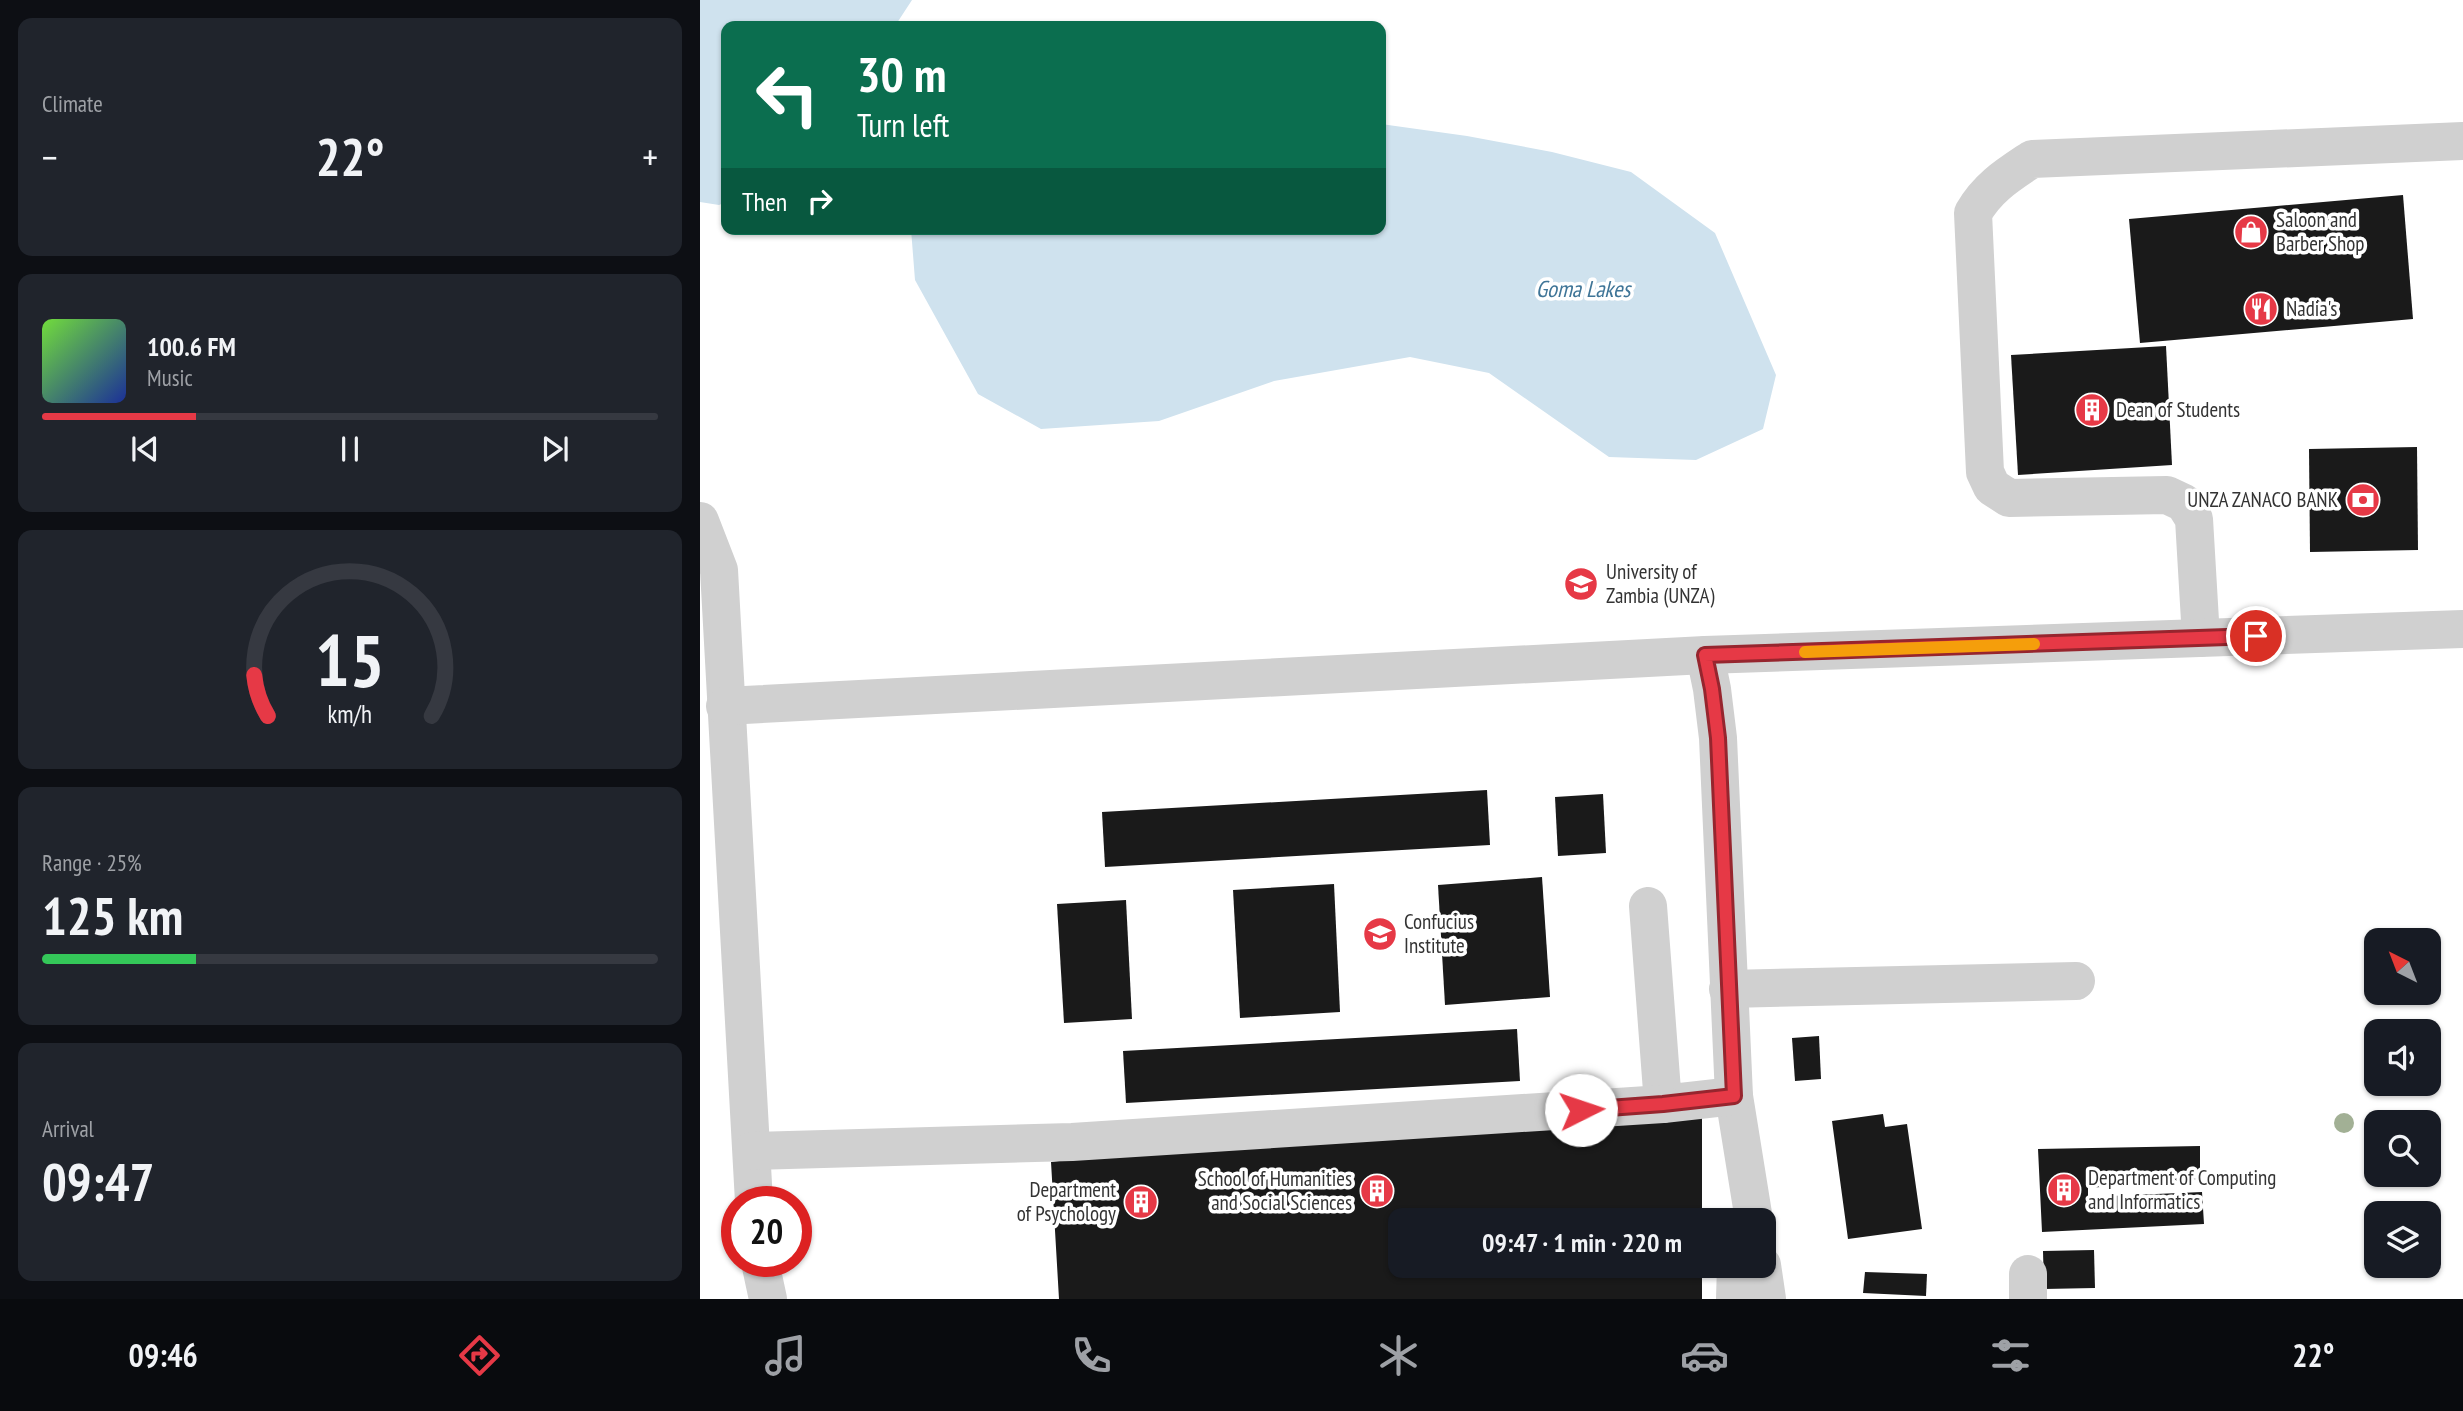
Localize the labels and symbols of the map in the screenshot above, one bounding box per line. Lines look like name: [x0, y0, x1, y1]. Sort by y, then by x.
place label: Saloon and Barber Shop: [2276, 206, 2364, 257]
shop icon: Saloon and Barber Shop: [2232, 213, 2270, 251]
water label: Goma Lakes: [1536, 274, 1633, 303]
restaurant icon: Nadia's: [2242, 290, 2280, 328]
place label: Nadia's: [2286, 295, 2337, 322]
building icon: Dean of Students: [2073, 391, 2111, 429]
place label: Dean of Students: [2116, 396, 2240, 423]
bank icon: UNZA ZANACO BANK: [2344, 481, 2382, 519]
place label: UNZA ZANACO BANK: [2187, 486, 2338, 513]
place label: University of Zambia (UNZA): [1606, 558, 1714, 609]
school or university icon: University of Zambia (UNZA): [1562, 565, 1600, 603]
pin: [2226, 606, 2286, 666]
place label: Confucius Institute: [1404, 908, 1474, 959]
school or university icon: Confucius Institute: [1361, 915, 1399, 953]
north arrow: [2364, 928, 2441, 1004]
position arrow: [1544, 1073, 1618, 1147]
place label: Department of Computing and Informatics: [2088, 1164, 2276, 1215]
place label: School of Humanities and Social Sciences: [1198, 1165, 1352, 1216]
building icon: Department of Computing and Informatics: [2045, 1171, 2083, 1209]
building icon: School of Humanities and Social Sciences: [1358, 1172, 1396, 1210]
place label: Department of Psychology: [1017, 1176, 1116, 1227]
building icon: Department of Psychology: [1122, 1183, 1160, 1221]
speed limit sign: 20: [721, 1186, 812, 1277]

